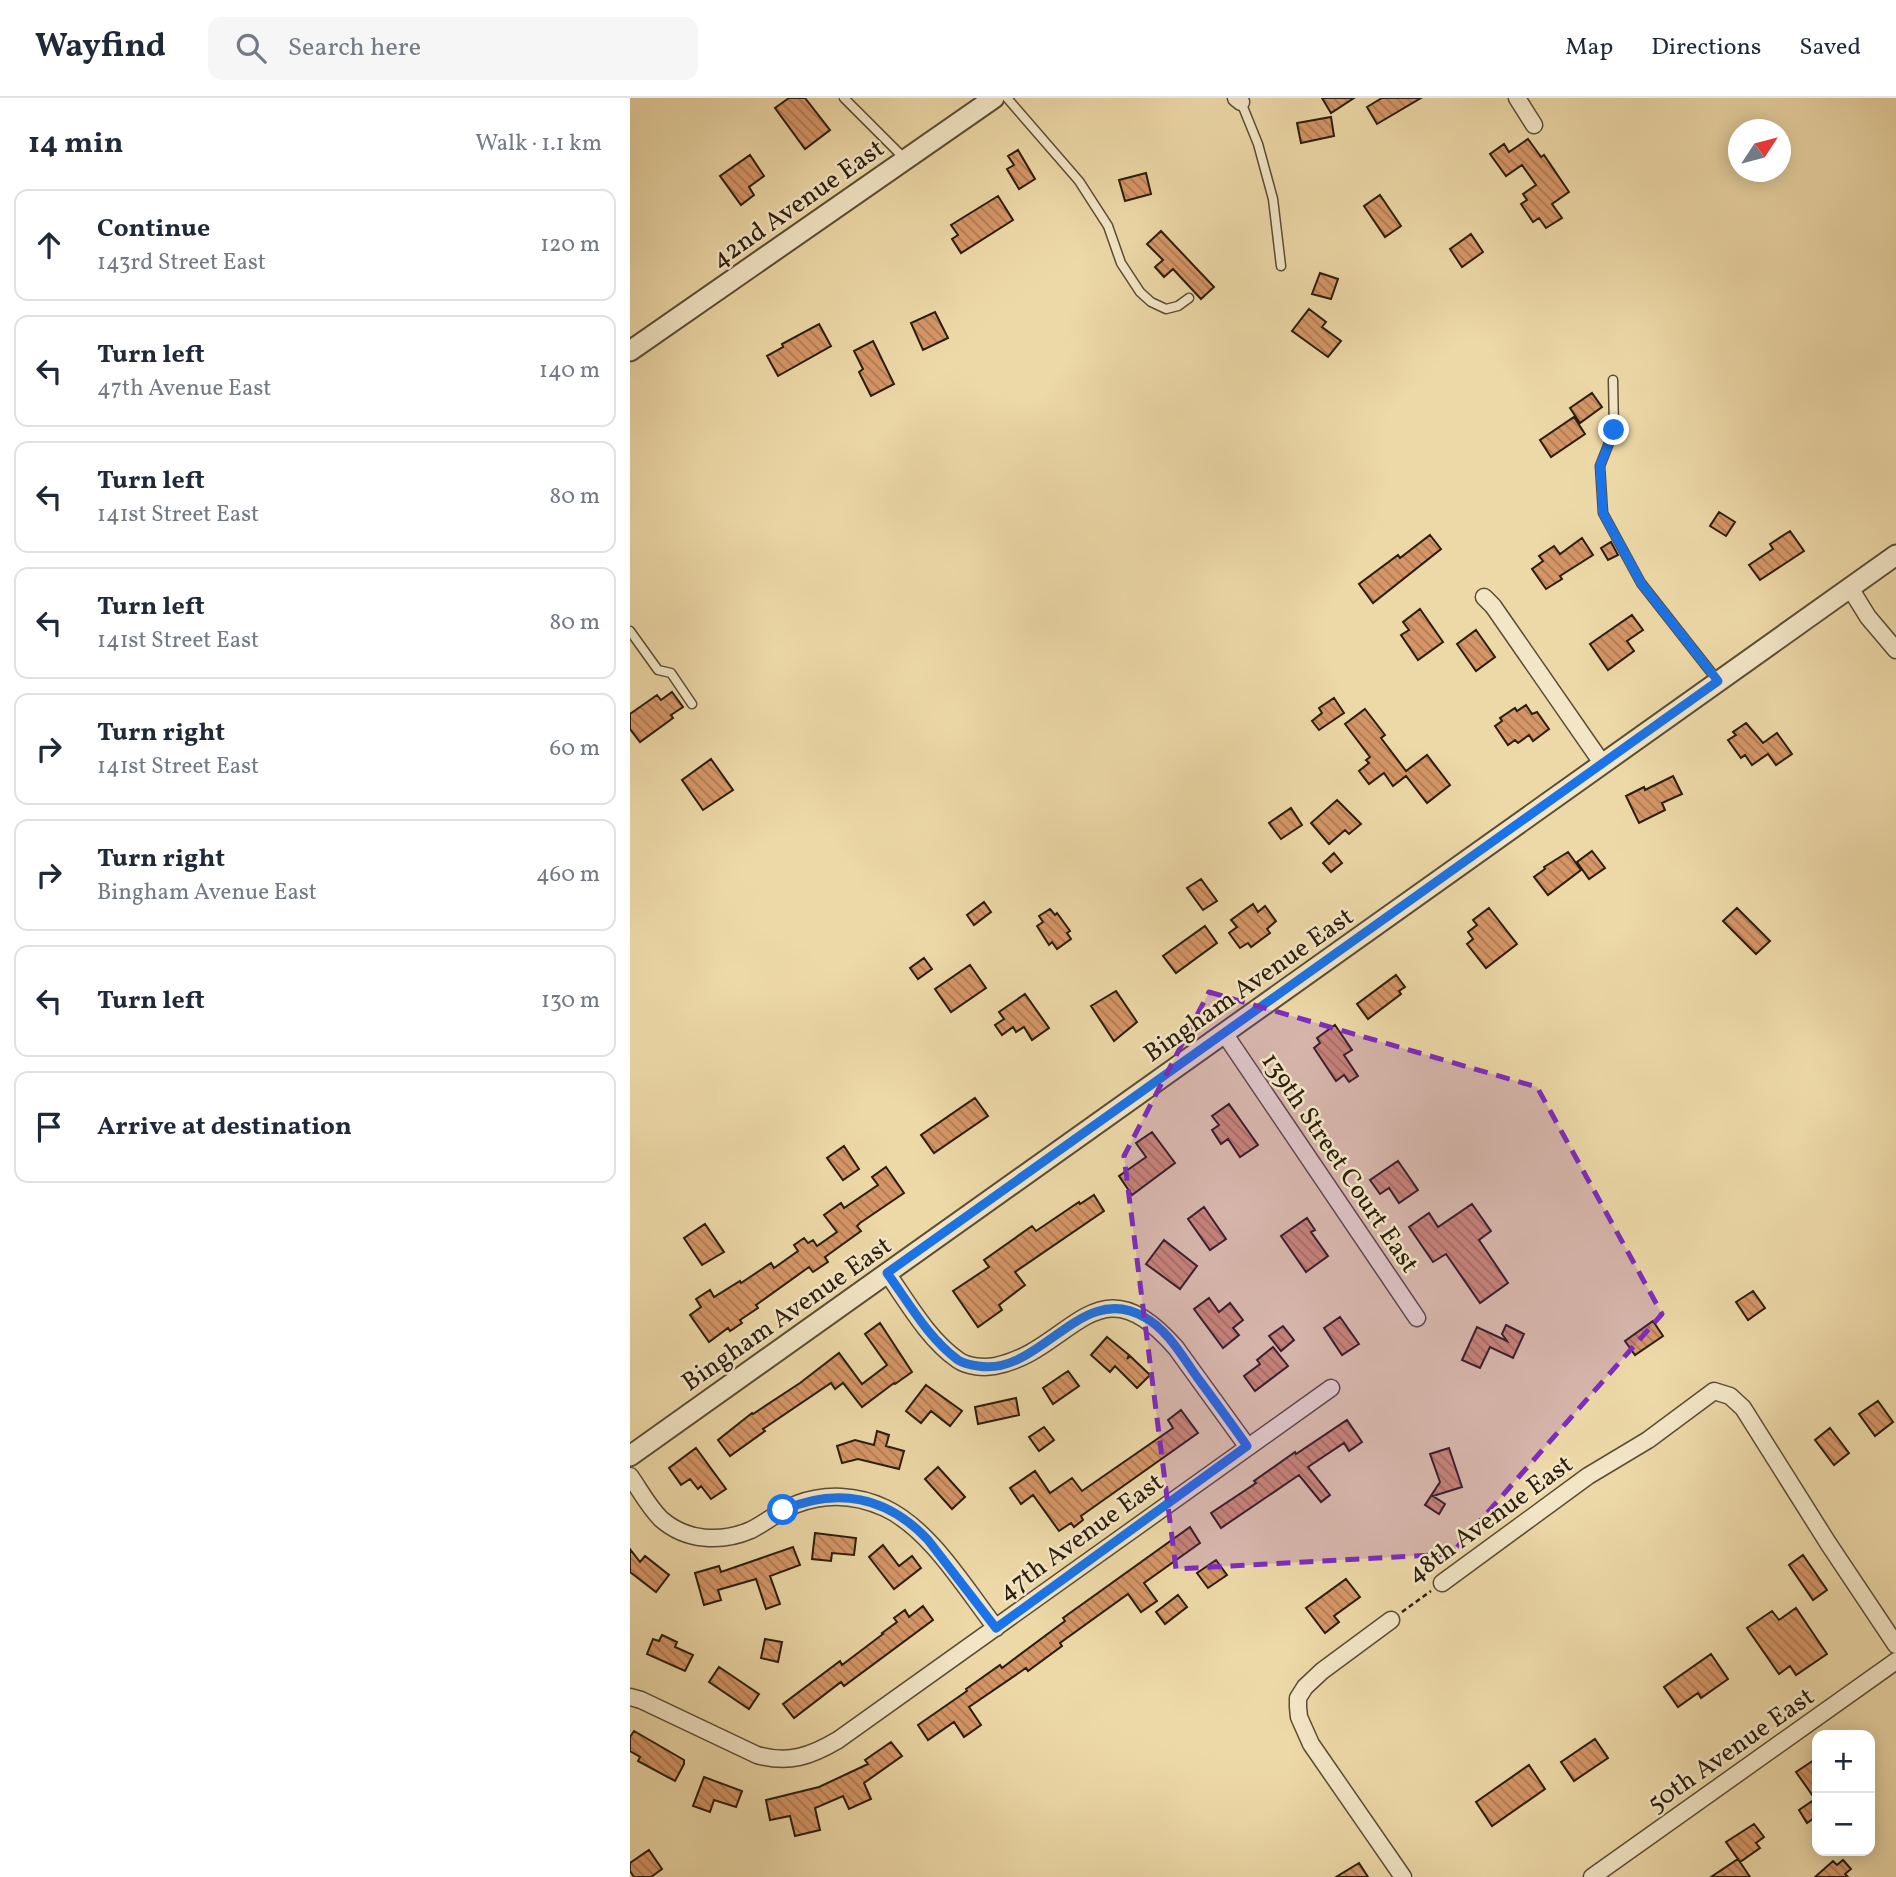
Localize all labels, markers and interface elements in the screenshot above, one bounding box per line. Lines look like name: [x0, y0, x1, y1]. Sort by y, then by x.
search box: [208, 17, 698, 80]
text: Wayfind: [35, 25, 166, 71]
icon: search: [232, 29, 270, 67]
text: Search here: [288, 30, 421, 66]
text: Map: [1565, 31, 1613, 65]
text: Directions: [1651, 31, 1761, 65]
text: Saved: [1799, 31, 1861, 65]
north arrow: [1728, 119, 1791, 182]
text: 14 min: [28, 123, 124, 165]
text: Walk · 1.1 km: [475, 128, 602, 160]
street label: 42nd Avenue East: [704, 131, 892, 278]
text: Continue: [97, 211, 210, 247]
icon: ahead: [30, 226, 68, 264]
text: 120 m: [540, 229, 600, 261]
text: 143rd Street East: [97, 247, 266, 279]
text: Turn left: [97, 337, 205, 373]
icon: left: [30, 352, 68, 390]
text: 140 m: [539, 355, 600, 387]
text: 47th Avenue East: [97, 373, 271, 405]
route end: [1598, 414, 1629, 445]
text: Turn left: [97, 463, 205, 499]
icon: left: [30, 478, 68, 516]
text: 80 m: [550, 481, 600, 513]
text: 141st Street East: [97, 499, 259, 531]
text: Turn left: [97, 589, 205, 625]
icon: left: [30, 604, 68, 642]
text: 80 m: [550, 607, 600, 639]
text: 141st Street East: [97, 625, 259, 657]
text: Turn right: [97, 715, 225, 751]
icon: right: [30, 730, 68, 768]
text: 60 m: [550, 733, 600, 765]
text: 141st Street East: [97, 751, 259, 783]
text: Turn right: [97, 841, 225, 877]
icon: right: [30, 856, 68, 894]
text: 460 m: [536, 859, 600, 891]
text: Bingham Avenue East: [97, 877, 317, 909]
street label: Bingham Avenue East: [1137, 900, 1361, 1072]
icon: left: [30, 982, 68, 1020]
text: Turn left: [97, 983, 205, 1019]
text: 130 m: [541, 985, 600, 1017]
street label: 139th Street Court East: [1252, 1046, 1427, 1281]
icon: arrive: [30, 1108, 68, 1146]
text: Arrive at destination: [97, 1109, 352, 1145]
street label: Bingham Avenue East: [675, 1229, 899, 1401]
street label: 48th Avenue East: [1400, 1447, 1580, 1592]
street label: 47th Avenue East: [991, 1465, 1171, 1610]
route start: [767, 1494, 798, 1525]
street label: 50th Avenue East: [1640, 1680, 1822, 1822]
map controls: [1812, 1730, 1875, 1856]
button: +: [1812, 1730, 1875, 1793]
button: −: [1812, 1793, 1875, 1856]

